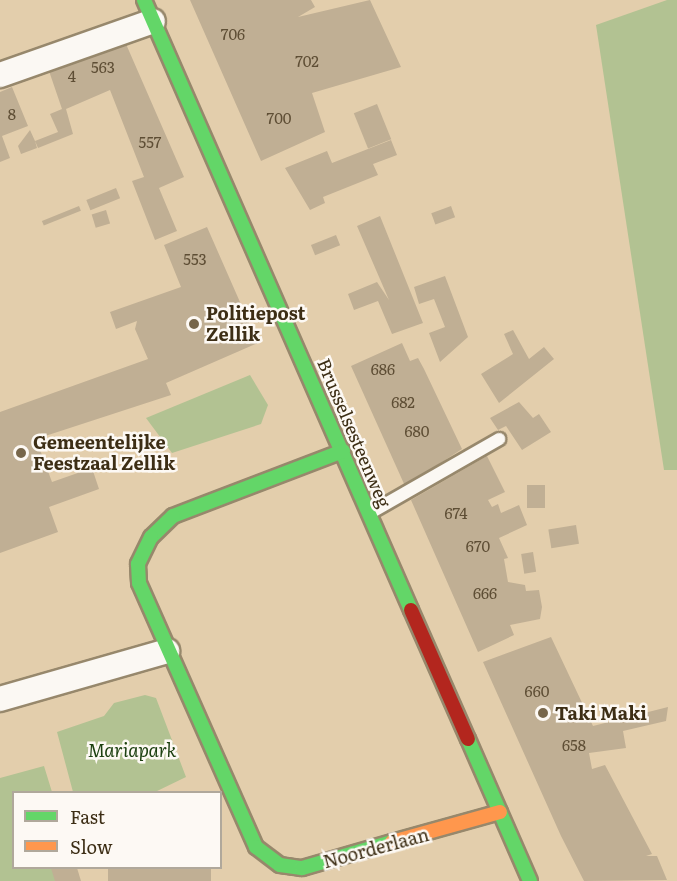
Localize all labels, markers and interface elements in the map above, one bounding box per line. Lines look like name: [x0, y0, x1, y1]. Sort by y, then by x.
house number: 706: [221, 25, 245, 43]
house number: 702: [295, 52, 319, 70]
house number: 563: [91, 58, 115, 76]
house number: 4: [68, 67, 76, 85]
house number: 8: [8, 105, 16, 123]
house number: 700: [267, 109, 291, 127]
house number: 557: [139, 133, 161, 151]
house number: 553: [183, 250, 207, 268]
place label: Politiepost Zellik: [206, 303, 305, 346]
marker: Politiepost Zellik: [187, 317, 201, 331]
street label: Brusselsesteenweg: [313, 355, 395, 511]
house number: 686: [371, 360, 395, 378]
house number: 682: [391, 393, 415, 411]
house number: 680: [405, 422, 429, 440]
place label: Gemeentelijke Feestzaal Zellik: [33, 432, 175, 474]
marker: Gemeentelijke Feestzaal Zellik: [14, 446, 28, 460]
house number: 674: [445, 504, 467, 522]
house number: 670: [466, 537, 490, 555]
house number: 666: [473, 584, 497, 602]
house number: 660: [525, 682, 549, 700]
place label: Taki Maki: [555, 702, 647, 724]
marker: Taki Maki: [536, 706, 550, 720]
house number: 658: [562, 736, 586, 754]
park label: Mariapark: [88, 739, 176, 761]
legend: [12, 791, 222, 869]
text: Fast: [70, 803, 105, 830]
street label: Noorderlaan: [321, 824, 431, 872]
text: Slow: [70, 833, 112, 860]

